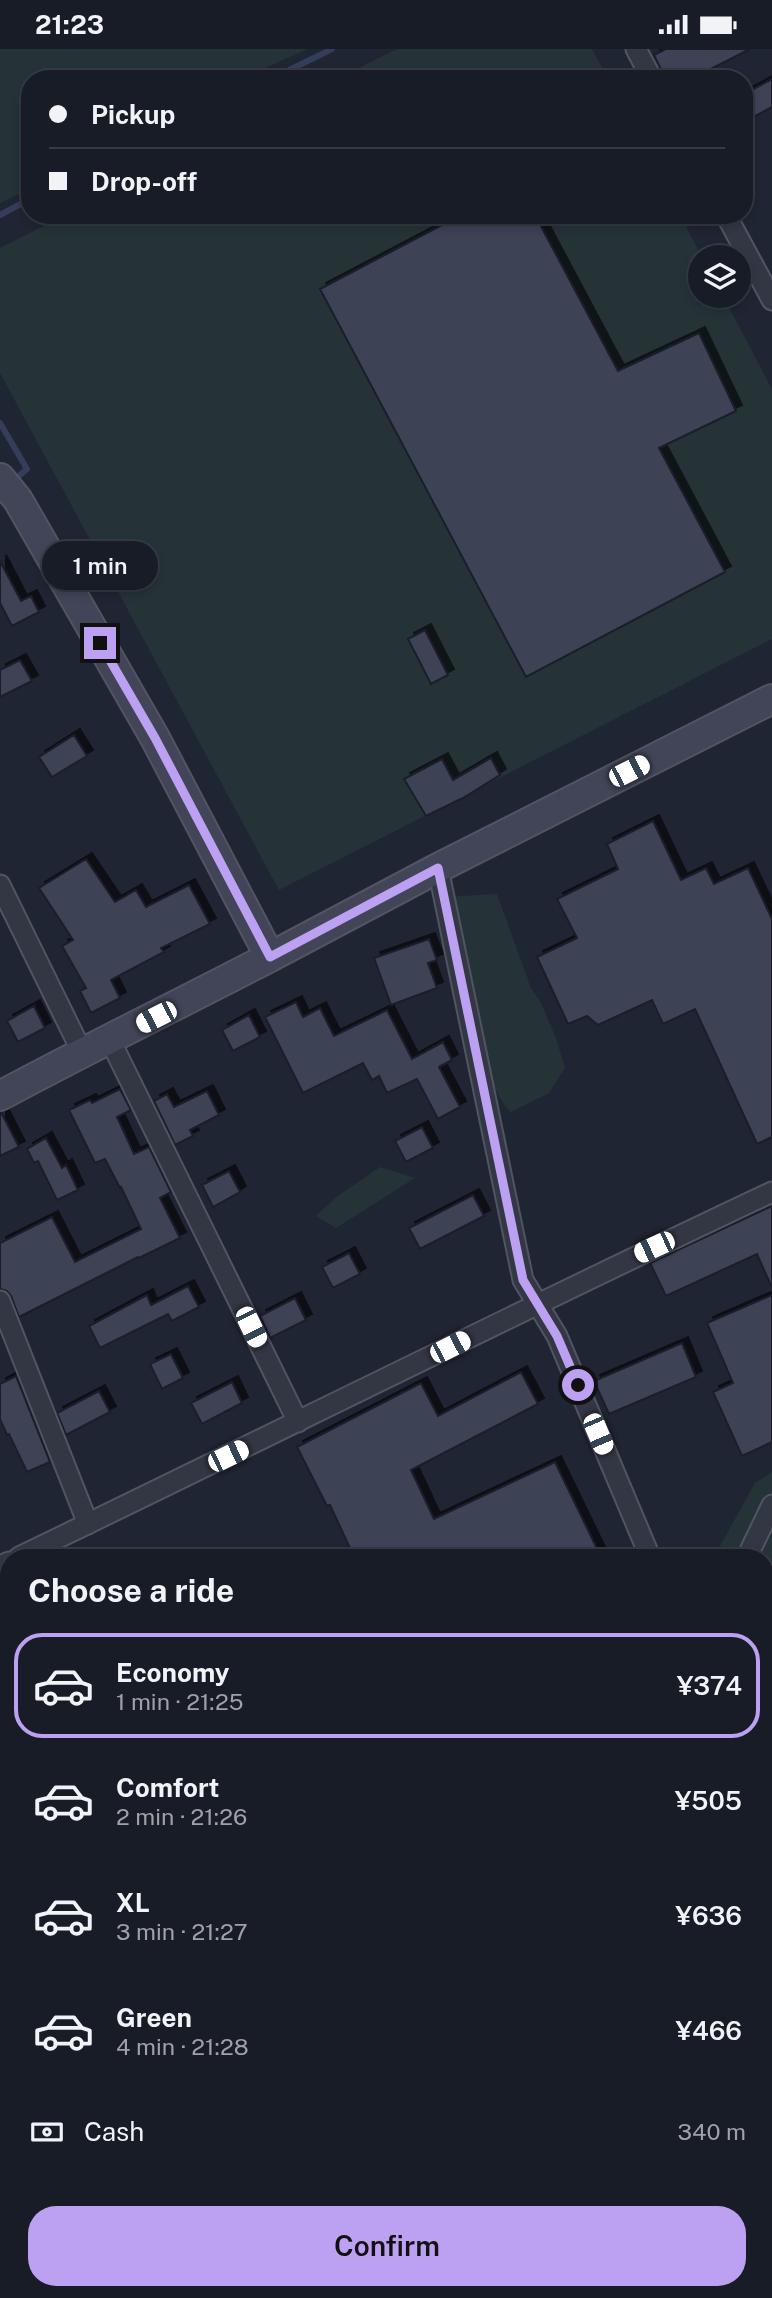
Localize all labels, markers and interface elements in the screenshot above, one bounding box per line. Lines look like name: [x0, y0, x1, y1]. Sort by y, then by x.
text: 21:23: [35, 9, 104, 40]
text: Pickup: [91, 99, 175, 130]
text: Drop-off: [91, 166, 197, 197]
map controls: [688, 245, 751, 308]
button: layers: [688, 245, 751, 308]
callout: 1 min: [42, 541, 158, 591]
text: 1 min: [73, 552, 127, 579]
route end: [84, 627, 116, 659]
car: [606, 752, 653, 790]
car: [133, 998, 180, 1036]
car: [631, 1229, 678, 1265]
car: [233, 1304, 270, 1350]
car: [427, 1328, 474, 1366]
route start: [562, 1369, 594, 1401]
car: [581, 1411, 616, 1457]
car: [205, 1437, 252, 1475]
text: Choose a ride: [28, 1572, 234, 1609]
icon: car: [32, 1654, 95, 1717]
text: Economy: [116, 1657, 229, 1688]
text: ¥374: [677, 1670, 742, 1701]
text: 1 min · 21:25: [116, 1688, 243, 1715]
icon: car: [32, 1769, 95, 1832]
text: Comfort: [116, 1772, 219, 1803]
text: ¥505: [675, 1785, 742, 1816]
text: 2 min · 21:26: [116, 1803, 247, 1830]
icon: car: [32, 1884, 95, 1947]
text: XL: [116, 1887, 150, 1918]
text: ¥636: [675, 1900, 742, 1931]
text: 3 min · 21:27: [116, 1918, 248, 1945]
icon: car: [32, 1999, 95, 2062]
text: Green: [116, 2002, 192, 2033]
text: ¥466: [675, 2015, 742, 2046]
text: 4 min · 21:28: [116, 2033, 249, 2060]
icon: cash: [28, 2113, 66, 2151]
text: Cash: [84, 2116, 144, 2147]
text: 340 m: [678, 2118, 746, 2145]
button: Confirm: [28, 2206, 746, 2286]

